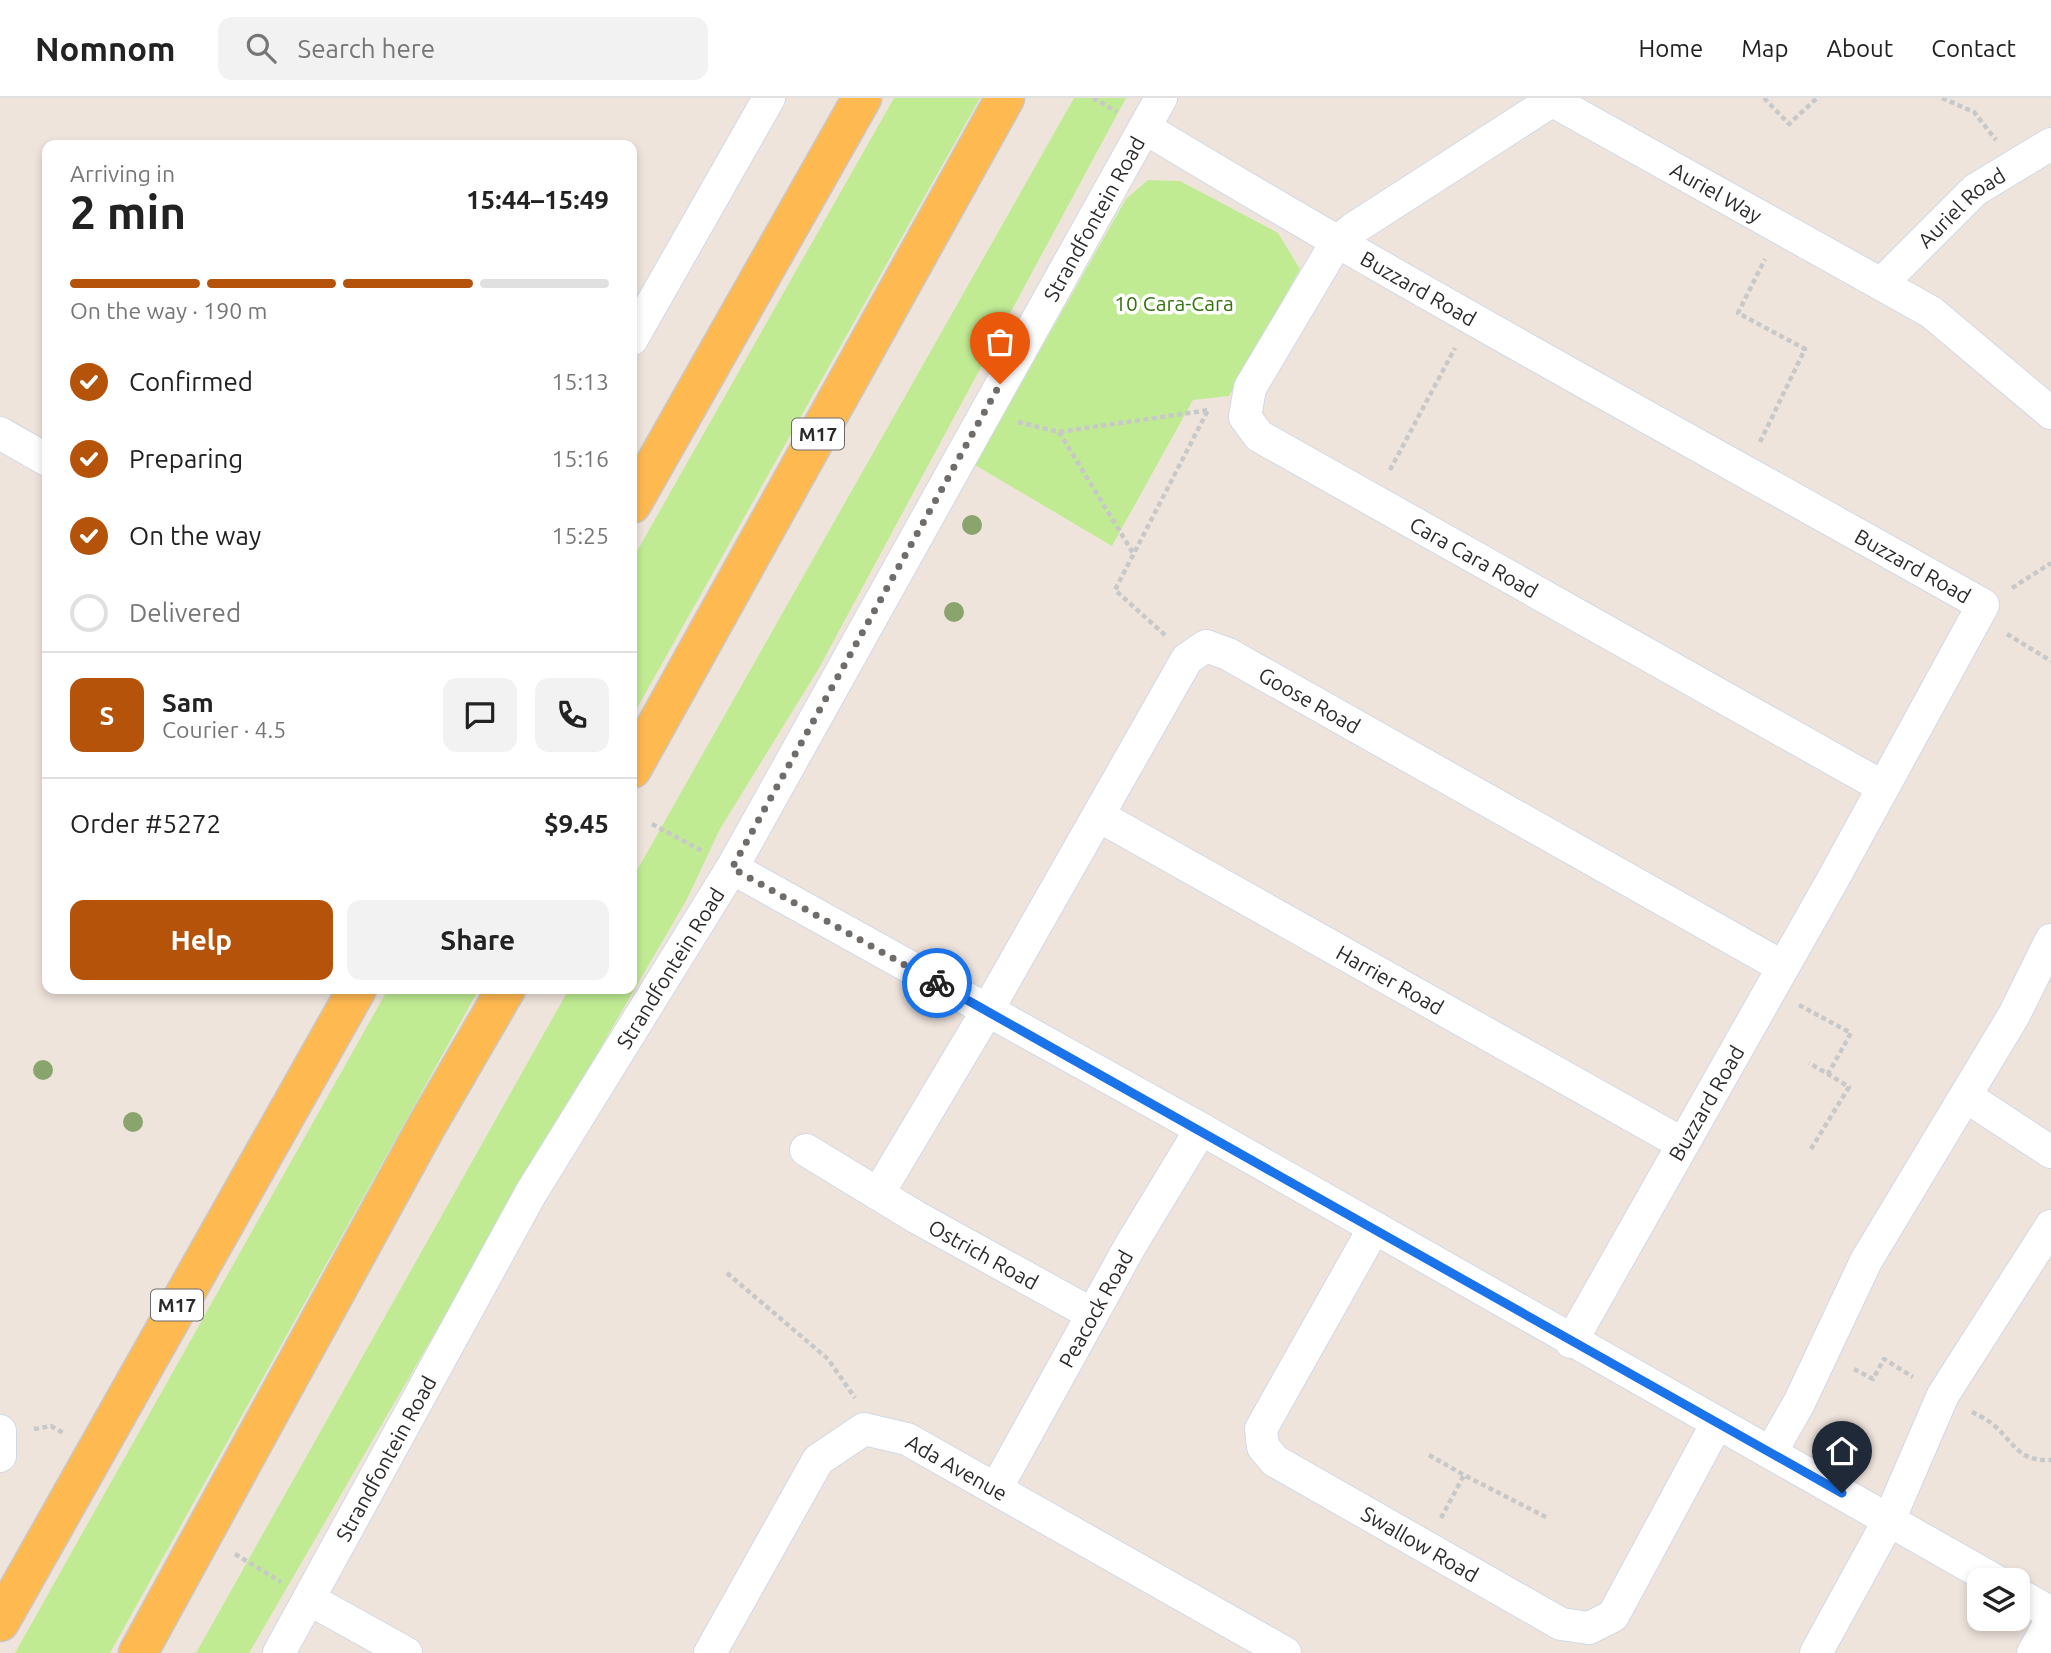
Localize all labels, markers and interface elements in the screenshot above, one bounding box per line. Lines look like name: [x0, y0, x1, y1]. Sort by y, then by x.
search box: [218, 17, 708, 80]
icon: search: [242, 29, 280, 67]
text: Nomnom: [35, 30, 176, 67]
text: Search here: [298, 34, 435, 63]
text: Home: [1638, 35, 1703, 62]
text: Map: [1741, 35, 1788, 62]
text: About: [1826, 35, 1893, 62]
text: Contact: [1931, 35, 2016, 62]
street label: Strandfontein Road: [1038, 132, 1149, 305]
street label: Auriel Way: [1667, 157, 1766, 227]
text: Arriving in: [70, 161, 175, 186]
street label: Auriel Road: [1913, 163, 2009, 252]
text: 15:44–15:49: [466, 185, 609, 214]
text: 2 min: [70, 186, 186, 238]
street label: Buzzard Road: [1357, 246, 1480, 331]
park label: 10 Cara-Cara: [1114, 291, 1234, 315]
text: On the way · 190 m: [70, 298, 267, 323]
pin: [970, 312, 1030, 384]
icon: bag: [981, 323, 1019, 361]
icon: check: [70, 363, 108, 401]
text: Confirmed: [129, 367, 253, 396]
text: 15:13: [551, 369, 609, 394]
road number: M17: [792, 418, 844, 450]
icon: check: [70, 440, 108, 478]
text: Preparing: [129, 444, 243, 473]
text: 15:16: [551, 446, 609, 471]
street label: Cara Cara Road: [1406, 511, 1542, 602]
icon: check: [70, 517, 108, 555]
text: On the way: [129, 521, 261, 550]
text: 15:25: [551, 523, 609, 548]
street label: Buzzard Road: [1851, 524, 1975, 608]
text: Delivered: [129, 598, 241, 627]
street label: Goose Road: [1255, 662, 1365, 738]
button: chat: [443, 678, 517, 752]
button: phone: [535, 678, 609, 752]
text: Sam: [162, 688, 214, 717]
text: S: [100, 701, 114, 730]
text: Courier · 4.5: [162, 717, 286, 742]
text: Order #5272: [70, 809, 221, 838]
text: $9.45: [544, 809, 609, 838]
street label: Strandfontein Road: [611, 883, 729, 1053]
button: Help: [70, 900, 333, 980]
button: Share: [347, 900, 609, 980]
street label: Harrier Road: [1332, 940, 1448, 1019]
courier: [902, 948, 972, 1018]
icon: bike: [918, 964, 956, 1002]
street label: Buzzard Road: [1663, 1041, 1749, 1165]
street label: Ostrich Road: [924, 1214, 1043, 1294]
street label: Peacock Road: [1054, 1246, 1137, 1371]
road number: M17: [151, 1289, 203, 1320]
street label: Strandfontein Road: [331, 1372, 441, 1545]
pin: [1812, 1421, 1872, 1493]
street label: Ada Avenue: [902, 1429, 1012, 1505]
icon: home: [1823, 1432, 1861, 1470]
street label: Swallow Road: [1357, 1501, 1483, 1586]
map controls: [1967, 1568, 2030, 1631]
button: layers: [1967, 1568, 2030, 1631]

